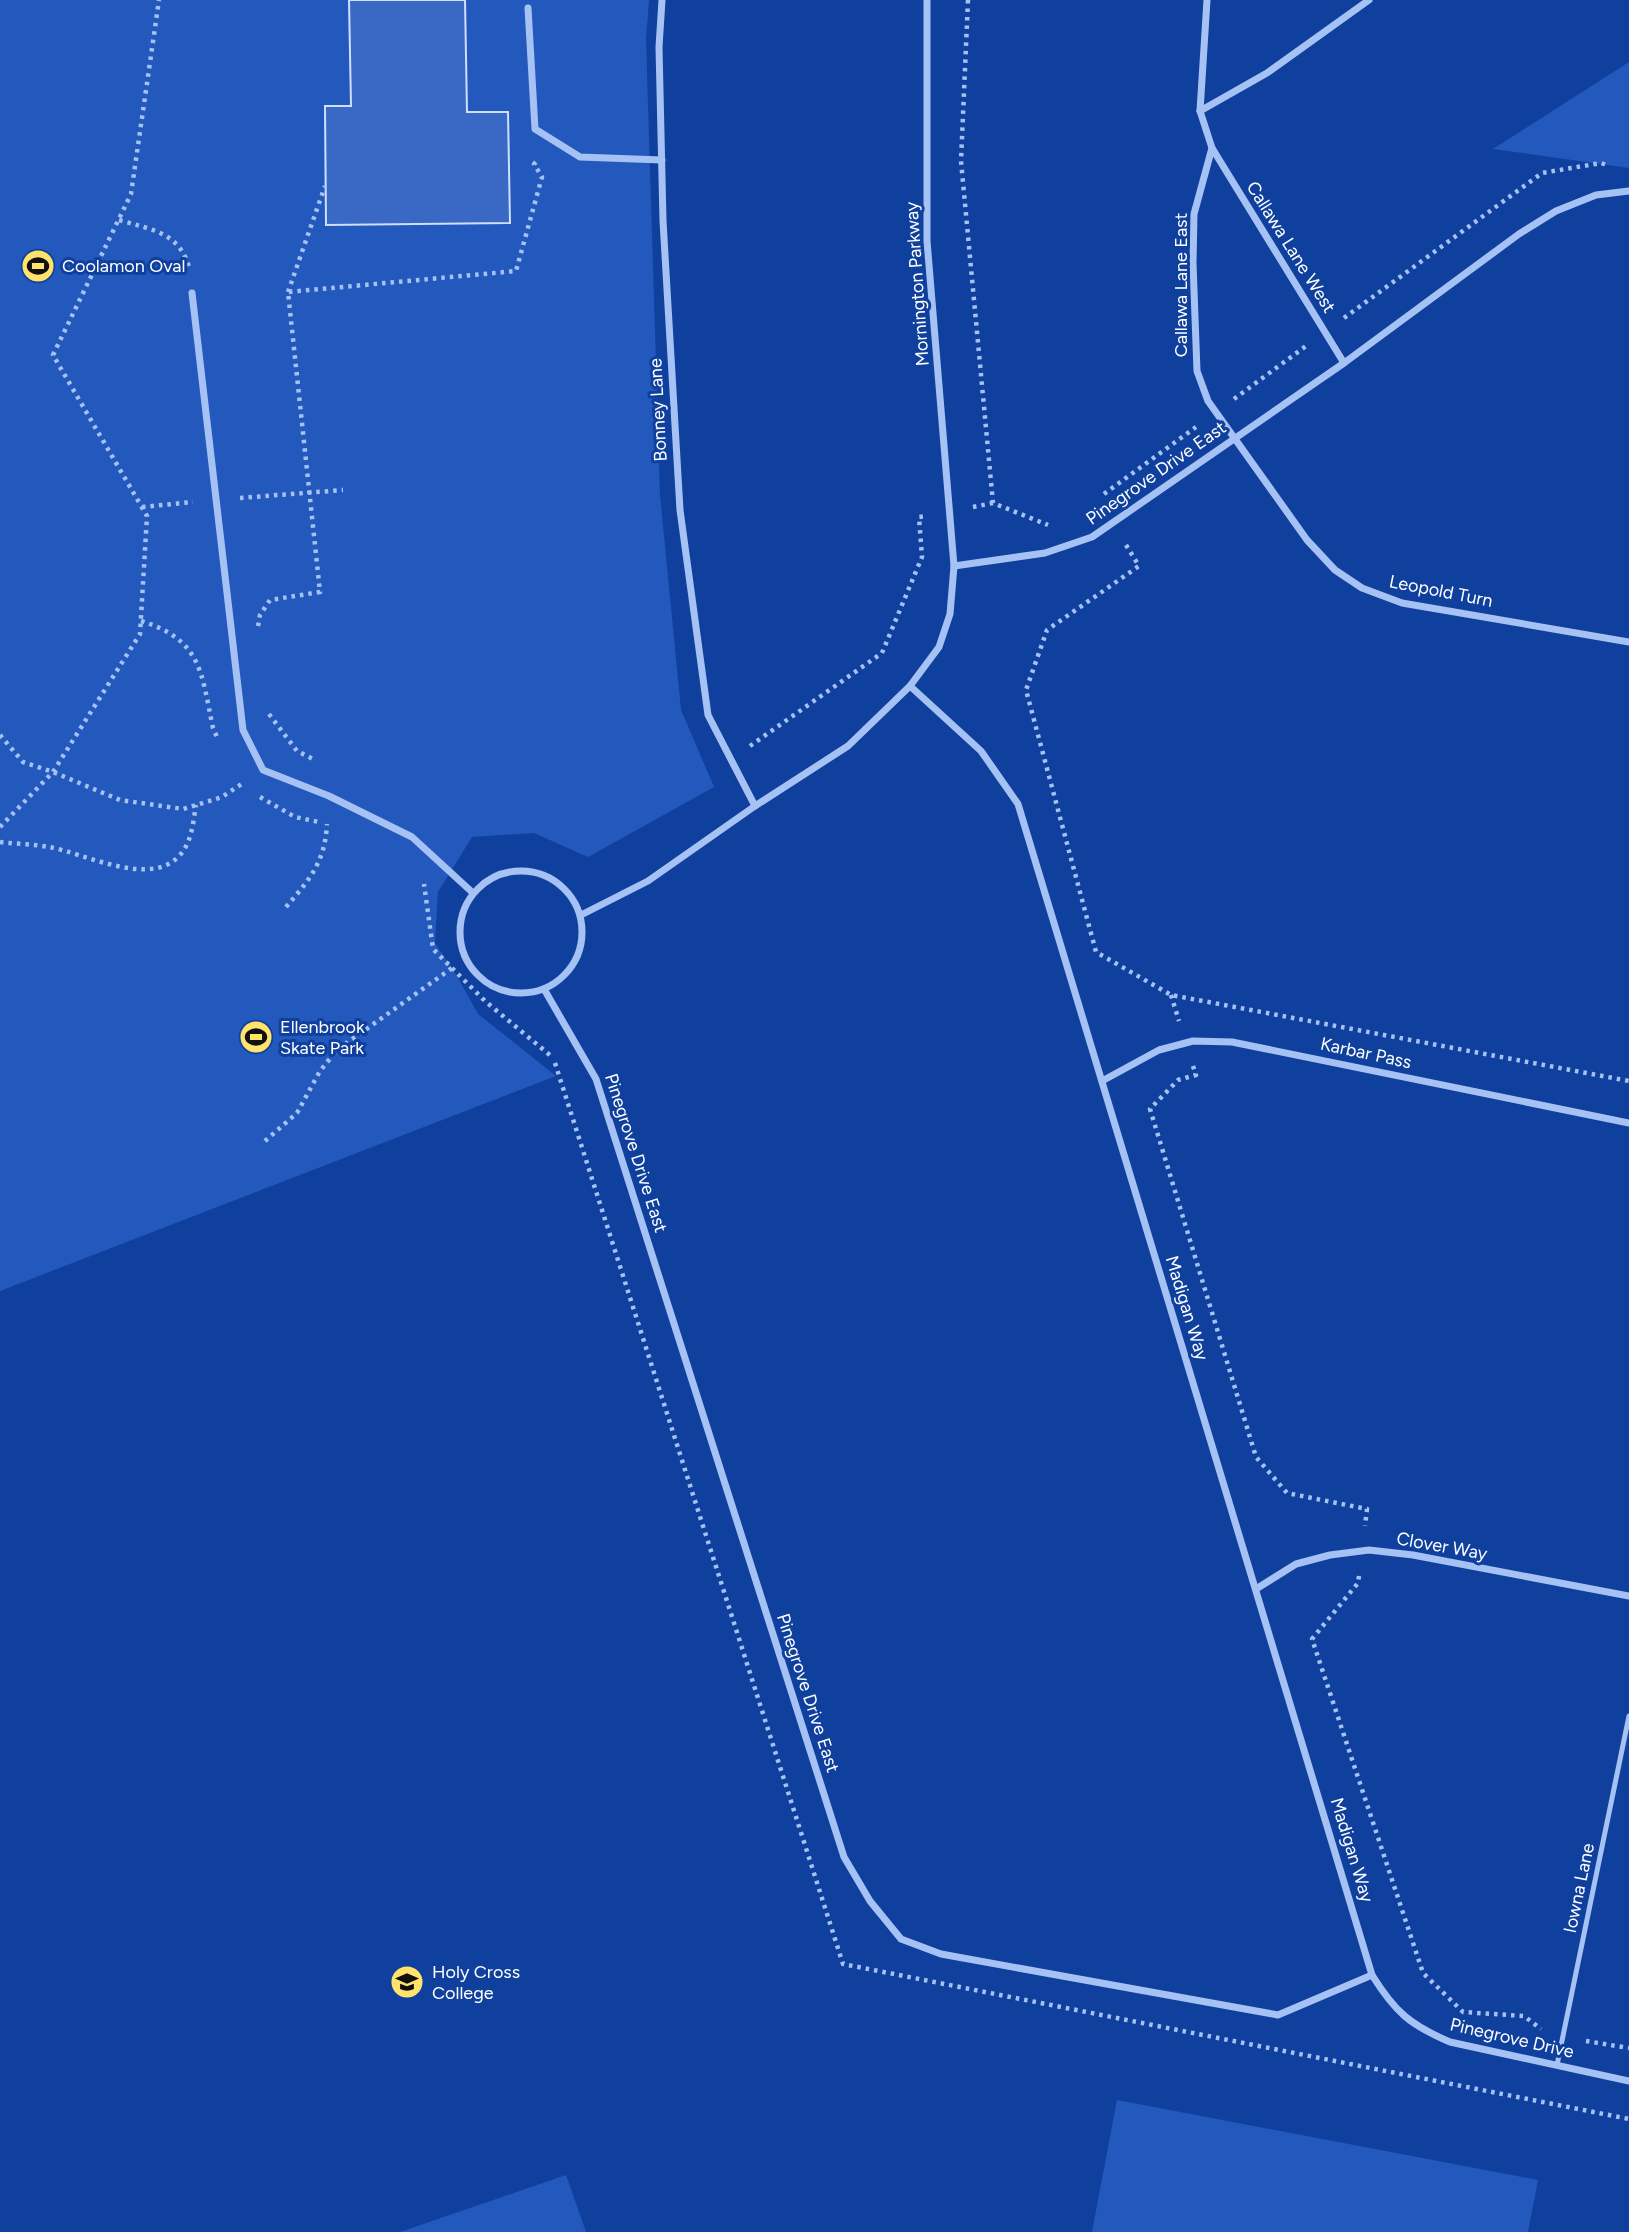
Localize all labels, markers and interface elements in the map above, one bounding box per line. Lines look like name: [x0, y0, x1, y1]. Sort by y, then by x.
street label: Callawa Lane West: [1242, 177, 1340, 317]
street label: Mornington Parkway: [900, 200, 934, 367]
street label: Callawa Lane East: [1170, 213, 1192, 357]
sports icon: Coolamon Oval: [19, 247, 57, 285]
place label: Coolamon Oval: [62, 255, 186, 277]
street label: Bonney Lane: [644, 358, 672, 462]
street label: Pinegrove Drive East: [1082, 416, 1230, 530]
street label: Leopold Turn: [1387, 570, 1495, 612]
place label: Ellenbrook Skate Park: [280, 1016, 365, 1059]
sports icon: Ellenbrook Skate Park: [237, 1018, 275, 1056]
street label: Karbar Pass: [1318, 1033, 1414, 1073]
street label: Pinegrove Drive East: [600, 1071, 672, 1235]
street label: Madigan Way: [1161, 1253, 1214, 1364]
street label: Clover Way: [1395, 1527, 1490, 1565]
street label: Pinegrove Drive East: [772, 1611, 844, 1775]
street label: Madigan Way: [1326, 1795, 1379, 1906]
street label: Iowna Lane: [1559, 1841, 1599, 1935]
place label: Holy Cross College: [432, 1961, 520, 2004]
school or university icon: Holy Cross College: [388, 1963, 426, 2001]
street label: Pinegrove Drive: [1448, 2013, 1576, 2063]

